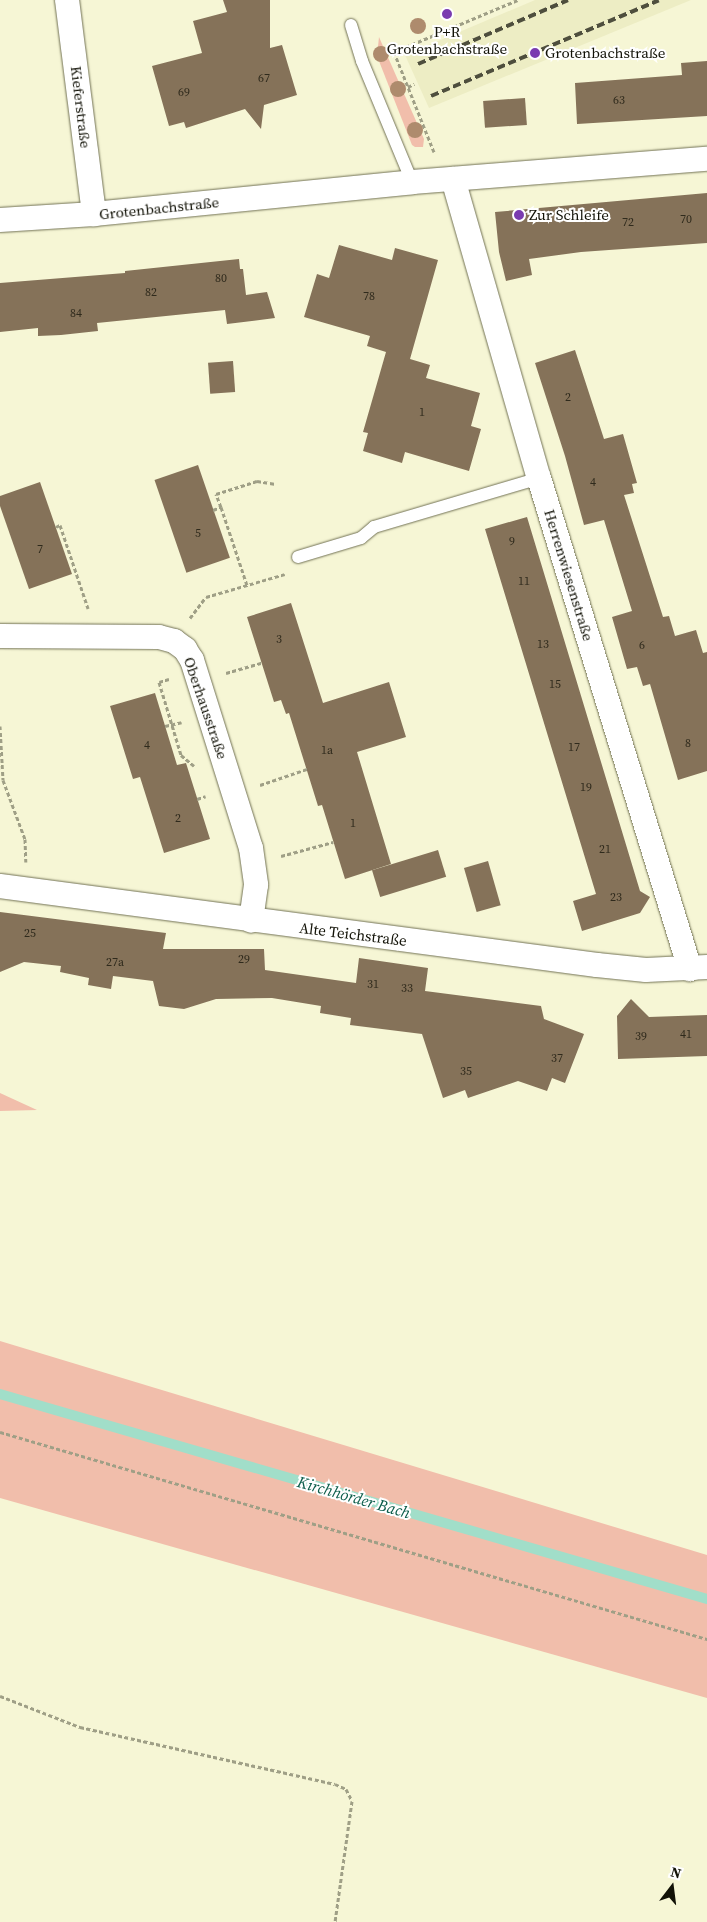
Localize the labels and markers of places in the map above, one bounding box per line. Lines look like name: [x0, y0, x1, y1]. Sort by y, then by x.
marker: P+R Grotenbachstraße: [441, 8, 453, 20]
place label: P+R Grotenbachstraße: [387, 22, 507, 57]
place label: Grotenbachstraße: [545, 44, 665, 62]
marker: Grotenbachstraße: [529, 47, 541, 59]
place label: Zur Schleife: [529, 206, 609, 224]
marker: Zur Schleife: [513, 209, 525, 221]

